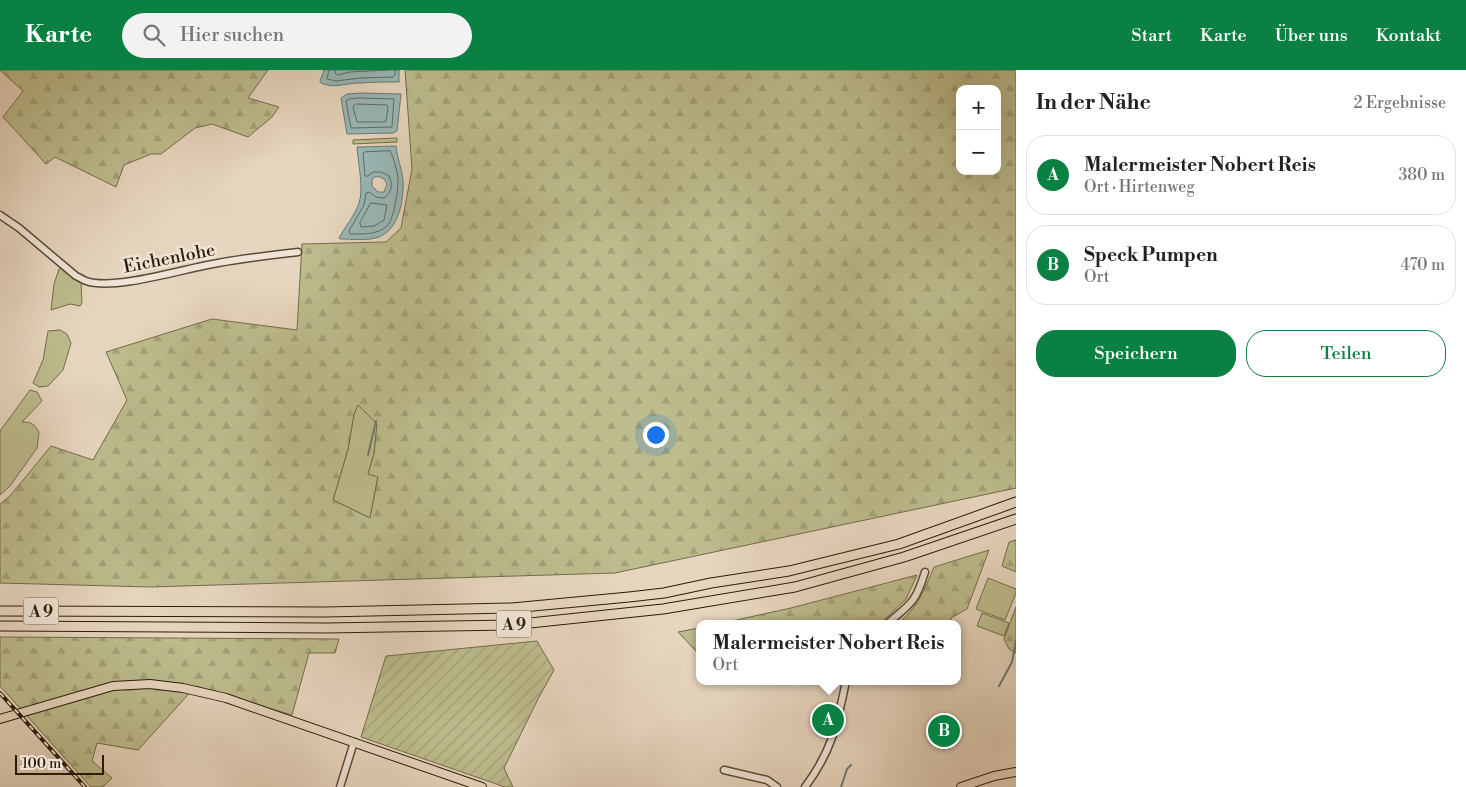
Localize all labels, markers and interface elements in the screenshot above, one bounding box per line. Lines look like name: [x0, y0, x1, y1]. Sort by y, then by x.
search box: [122, 13, 472, 58]
text: Karte: [25, 20, 92, 50]
icon: search: [140, 21, 168, 49]
text: Hier suchen: [180, 23, 284, 47]
text: Start: [1131, 24, 1172, 47]
text: Karte: [1200, 24, 1247, 47]
text: Über uns: [1275, 24, 1348, 47]
text: Kontakt: [1376, 24, 1441, 47]
map controls: [956, 85, 1001, 175]
button: +: [956, 85, 1001, 130]
text: In der Nähe: [1036, 90, 1151, 116]
text: 2 Ergebnisse: [1354, 93, 1446, 113]
button: −: [956, 130, 1001, 175]
text: Malermeister Nobert Reis: [1084, 153, 1316, 177]
text: A: [1047, 165, 1059, 185]
text: 380 m: [1398, 165, 1445, 185]
text: Ort · Hirtenweg: [1084, 177, 1195, 197]
street label: Eichenlohe: [121, 238, 217, 279]
text: Speck Pumpen: [1084, 243, 1218, 267]
text: B: [1047, 255, 1059, 275]
text: 470 m: [1401, 255, 1445, 275]
text: Ort: [1084, 267, 1110, 287]
button: Speichern: [1036, 330, 1236, 377]
button: Teilen: [1246, 330, 1446, 377]
your location: [643, 422, 669, 448]
road number: A 9: [23, 598, 58, 624]
road number: A 9: [496, 610, 532, 638]
popup: [696, 620, 961, 685]
text: Malermeister Nobert Reis: [713, 631, 944, 655]
text: Ort: [713, 655, 738, 675]
pin: A: [812, 701, 844, 739]
pin: B: [928, 712, 960, 750]
scale bar: [15, 752, 104, 775]
text: 100 m: [22, 755, 61, 773]

